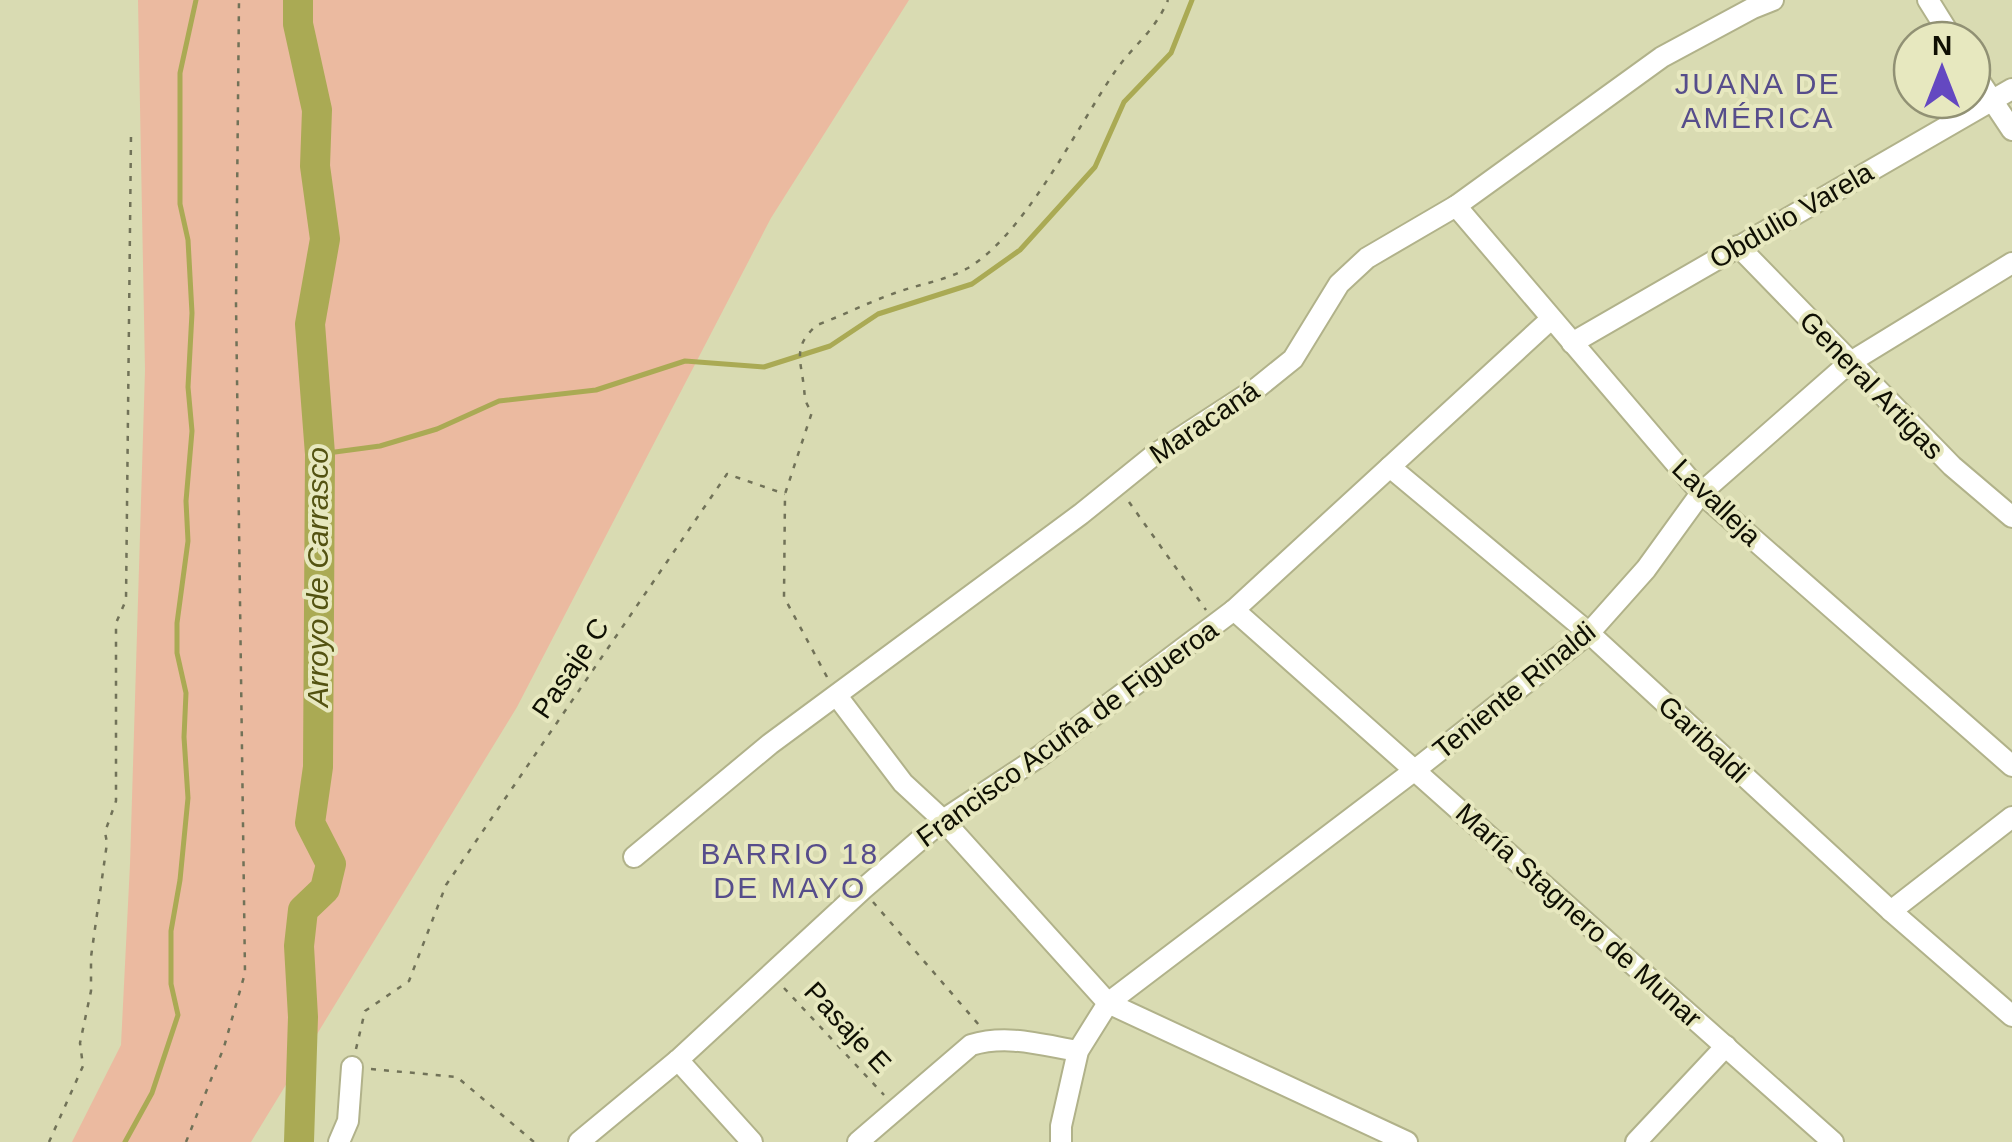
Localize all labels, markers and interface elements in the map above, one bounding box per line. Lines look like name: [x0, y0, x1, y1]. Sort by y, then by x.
north arrow: [1892, 20, 1992, 120]
text: N: [1932, 30, 1952, 61]
district label: JUANA DE AMÉRICA: [1675, 67, 1841, 134]
street label: Obdulio Varela: [1704, 156, 1879, 275]
street label: General Artigas: [1793, 305, 1950, 466]
street label: Maracaná: [1144, 375, 1265, 470]
water label: Arroyo de Carrasco: [301, 447, 334, 709]
street label: Lavalleja: [1666, 453, 1767, 552]
street label: Pasaje C: [526, 613, 615, 724]
street label: Francisco Acuña de Figueroa: [911, 614, 1224, 853]
street label: Teniente Rinaldi: [1427, 616, 1601, 765]
street label: Garibaldi: [1652, 690, 1755, 789]
street label: María Stagnero de Munar: [1450, 797, 1708, 1034]
district label: BARRIO 18 DE MAYO: [700, 837, 880, 904]
street label: Pasaje E: [798, 976, 897, 1079]

